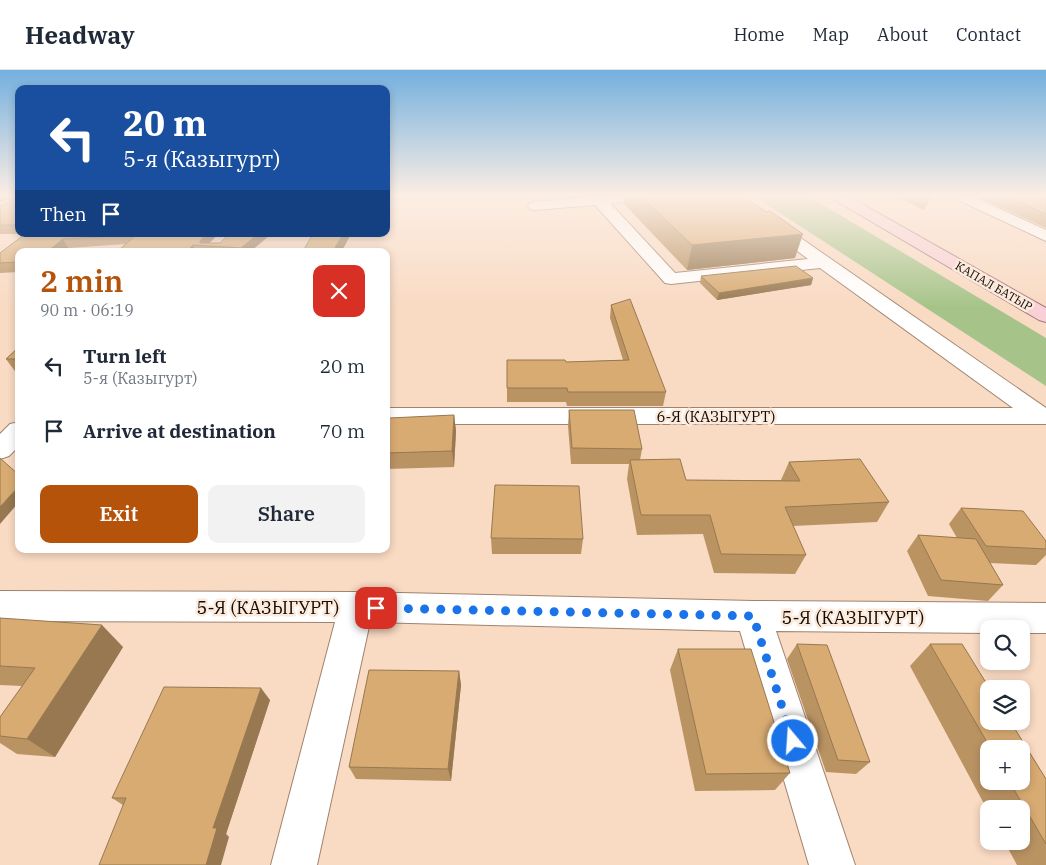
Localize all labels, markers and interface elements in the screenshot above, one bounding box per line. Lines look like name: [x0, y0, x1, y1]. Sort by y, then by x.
text: Headway: [25, 19, 135, 51]
text: Home: [733, 23, 785, 46]
text: Map: [813, 23, 849, 46]
text: About: [877, 23, 928, 46]
text: Contact: [956, 23, 1021, 46]
text: 20 m: [123, 100, 207, 146]
icon: left: [40, 105, 105, 170]
text: 5-я (Казыгурт): [123, 144, 280, 173]
icon: arrive: [97, 200, 125, 228]
text: Then: [40, 202, 87, 226]
street label: КАПАЛ БАТЫР: [953, 258, 1035, 314]
text: 2 min: [40, 261, 123, 300]
button: close: [313, 265, 365, 317]
text: 90 m · 06:19: [40, 300, 134, 320]
text: Turn left: [83, 344, 166, 368]
icon: left: [40, 352, 68, 380]
text: 20 m: [320, 354, 365, 378]
text: 5-я (Казыгурт): [83, 368, 197, 388]
street label: 6-Я (КАЗЫГУРТ): [657, 407, 775, 426]
icon: arrive: [40, 417, 68, 445]
text: Arrive at destination: [83, 419, 276, 443]
text: 70 m: [320, 419, 365, 443]
button: Exit: [40, 485, 198, 543]
button: Share: [208, 485, 365, 543]
pin: [355, 587, 397, 629]
icon: arrive: [362, 594, 390, 622]
street label: 5-Я (КАЗЫГУРТ): [197, 596, 339, 619]
street label: 5-Я (КАЗЫГУРТ): [782, 606, 924, 629]
map controls: [980, 620, 1030, 850]
button: search: [980, 620, 1030, 670]
button: layers: [980, 680, 1030, 730]
position arrow: [766, 714, 818, 766]
button: +: [980, 740, 1030, 790]
button: −: [980, 800, 1030, 850]

